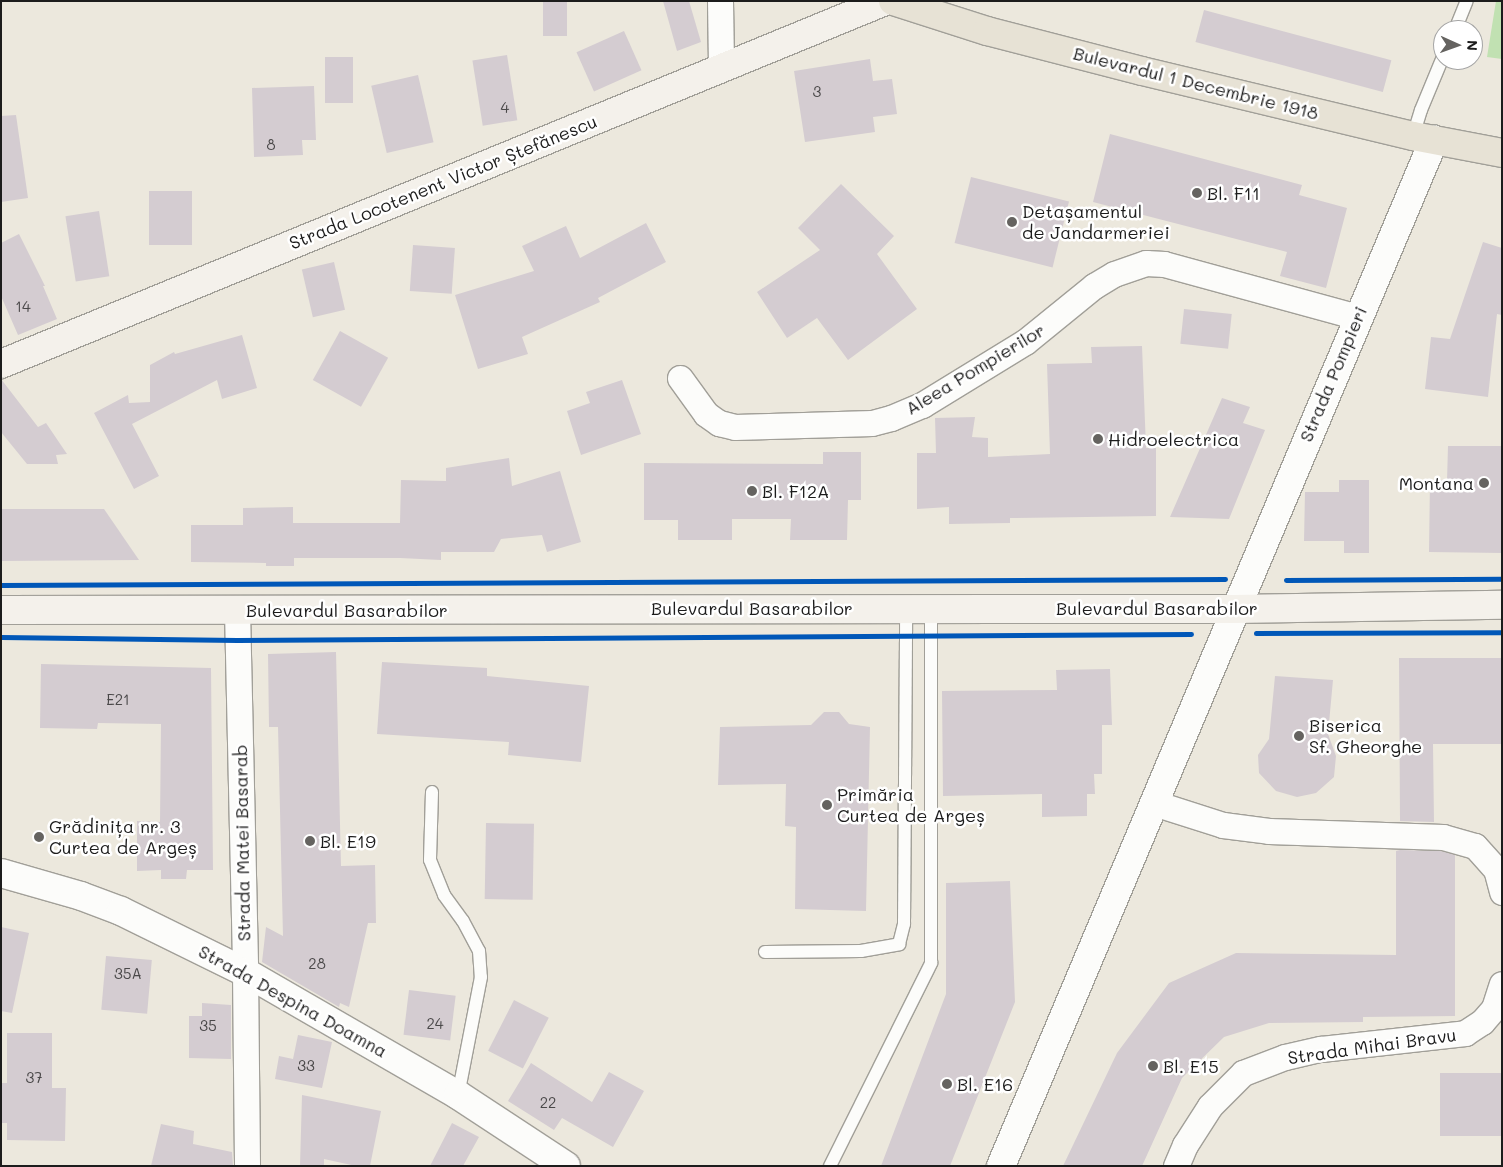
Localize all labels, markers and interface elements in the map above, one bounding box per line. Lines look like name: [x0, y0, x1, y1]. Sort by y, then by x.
north arrow: [1433, 20, 1483, 70]
text: N: [1463, 40, 1482, 51]
street label: Bulevardul 1 Decembrie 1918: [1071, 42, 1321, 124]
house number: 3: [813, 83, 821, 101]
house number: 4: [501, 99, 509, 117]
street label: Strada Locotenent Victor Ștefănescu: [286, 110, 600, 254]
house number: 8: [266, 136, 276, 154]
place label: Bl. F11: [1207, 182, 1260, 204]
marker: Bl. F11: [1191, 187, 1203, 199]
place label: Detașamentul de Jandarmeriei: [1022, 201, 1170, 243]
marker: Detașamentul de Jandarmeriei: [1006, 216, 1018, 228]
house number: 14: [15, 298, 31, 316]
street label: Strada Pompieri: [1295, 303, 1371, 445]
street label: Aleea Pompierilor: [901, 319, 1049, 419]
place label: Hidroelectrica: [1108, 428, 1239, 450]
marker: Hidroelectrica: [1092, 433, 1104, 445]
place label: Montana: [1399, 472, 1474, 494]
marker: Montana: [1478, 477, 1490, 489]
place label: Bl. F12A: [762, 480, 829, 502]
marker: Bl. F12A: [746, 485, 758, 497]
street label: Bulevardul Basarabilor: [651, 597, 853, 619]
street label: Bulevardul Basarabilor: [1056, 597, 1258, 619]
street label: Bulevardul Basarabilor: [246, 599, 448, 621]
house number: E21: [106, 691, 130, 709]
place label: Biserica Sf. Gheorghe: [1309, 715, 1422, 758]
marker: Biserica Sf. Gheorghe: [1293, 730, 1305, 742]
street label: Strada Matei Basarab: [229, 745, 255, 941]
place label: Primăria Curtea de Argeș: [837, 784, 985, 826]
marker: Primăria Curtea de Argeș: [821, 799, 833, 811]
place label: Grădinița nr. 3 Curtea de Argeș: [49, 816, 197, 859]
place label: Bl. E19: [320, 830, 376, 852]
marker: Grădinița nr. 3 Curtea de Argeș: [33, 831, 45, 843]
marker: Bl. E19: [304, 835, 316, 847]
street label: Strada Despina Doamna: [195, 940, 391, 1062]
house number: 28: [308, 955, 326, 973]
house number: 35A: [114, 965, 142, 983]
house number: 24: [426, 1015, 444, 1033]
house number: 35: [199, 1017, 217, 1035]
street label: Strada Mihai Bravu: [1286, 1023, 1458, 1069]
place label: Bl. E15: [1163, 1055, 1219, 1077]
house number: 33: [297, 1057, 315, 1075]
marker: Bl. E15: [1147, 1060, 1159, 1072]
house number: 37: [25, 1069, 43, 1087]
place label: Bl. E16: [957, 1073, 1013, 1095]
marker: Bl. E16: [941, 1078, 953, 1090]
house number: 22: [540, 1094, 556, 1112]

